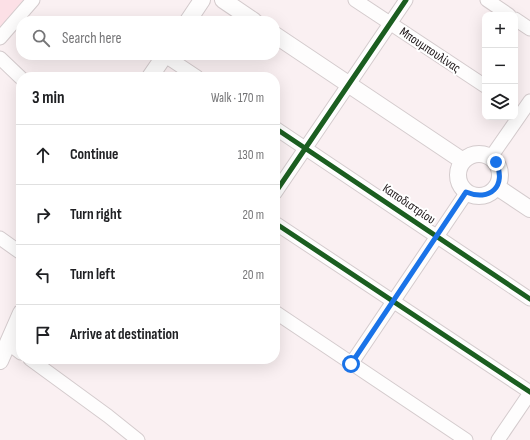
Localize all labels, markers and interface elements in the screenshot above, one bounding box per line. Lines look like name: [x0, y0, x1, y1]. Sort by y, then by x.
map controls: [482, 12, 518, 120]
button: +: [482, 12, 518, 48]
search box: [16, 16, 280, 60]
street label: Μπουμπουλίνας: [396, 24, 464, 76]
icon: search: [30, 27, 52, 49]
text: Search here: [62, 29, 122, 48]
button: −: [482, 48, 518, 84]
button: layers: [482, 84, 518, 120]
text: 3 min: [32, 88, 65, 108]
text: Walk · 170 m: [211, 90, 264, 106]
icon: ahead: [32, 144, 54, 166]
text: Continue: [70, 145, 119, 164]
text: 130 m: [238, 147, 264, 163]
route end: [487, 153, 505, 171]
street label: Καποδιστρίου: [379, 180, 439, 228]
icon: right: [32, 204, 54, 226]
text: Turn right: [70, 205, 122, 224]
text: 20 m: [242, 207, 264, 223]
icon: left: [32, 264, 54, 286]
text: Turn left: [70, 265, 115, 284]
text: 20 m: [242, 267, 264, 283]
icon: arrive: [32, 324, 54, 346]
text: Arrive at destination: [70, 325, 179, 344]
route start: [342, 355, 360, 373]

